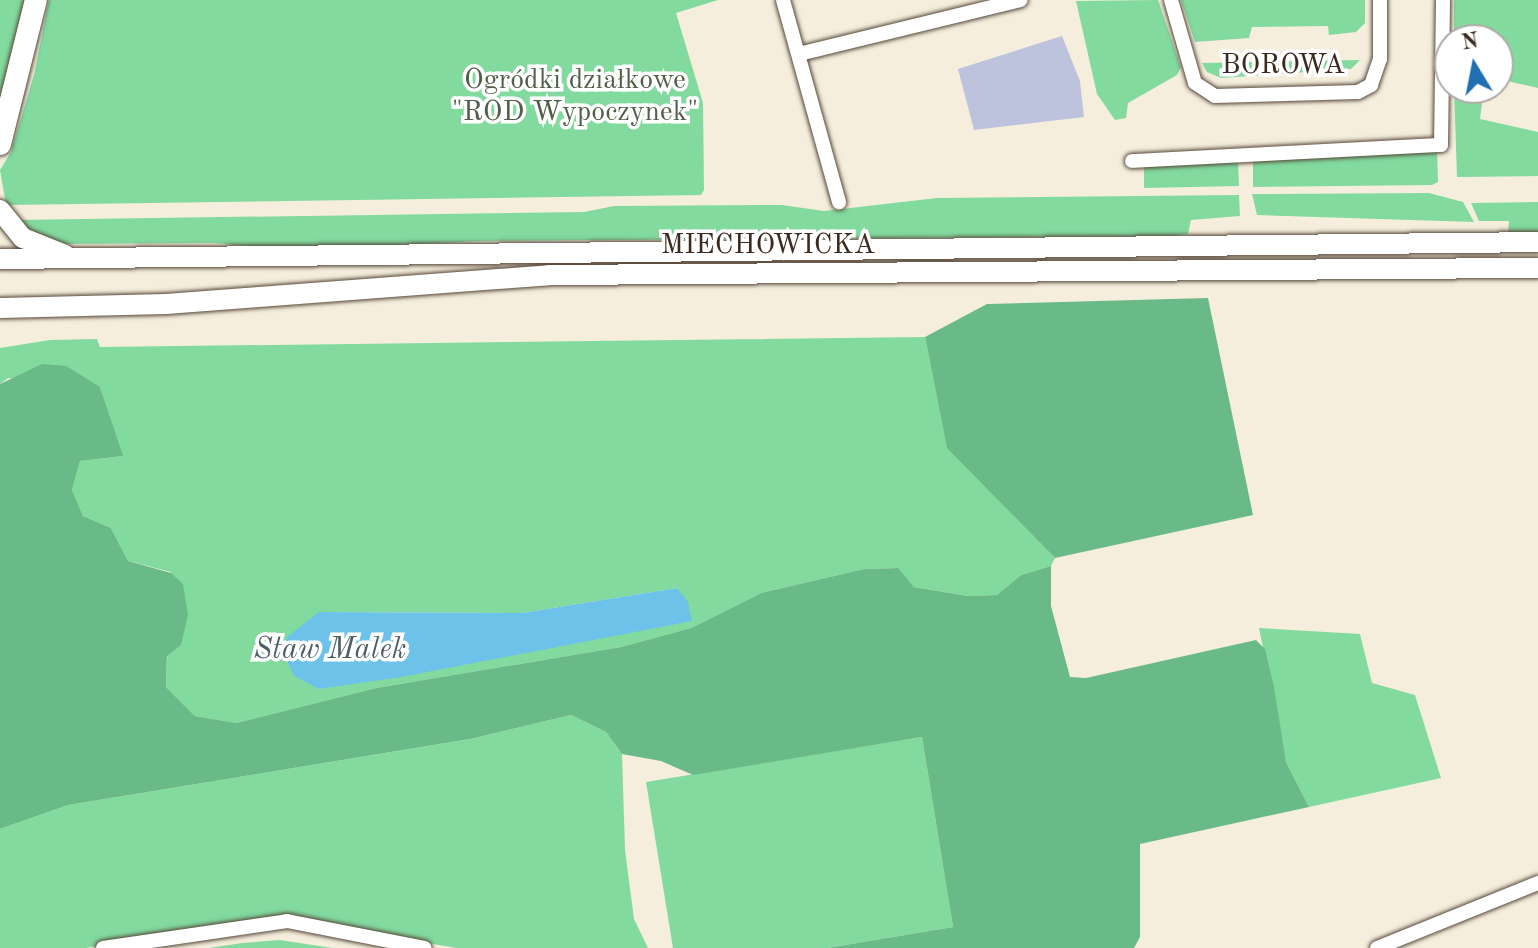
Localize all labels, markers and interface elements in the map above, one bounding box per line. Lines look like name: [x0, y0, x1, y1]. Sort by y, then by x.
north arrow: [1434, 24, 1514, 104]
text: N: [1460, 30, 1480, 55]
street label: BOROWA: [1221, 49, 1345, 83]
park label: Ogródki działkowe "ROD Wypoczynek": [452, 64, 698, 130]
street label: MIECHOWICKA: [661, 229, 875, 263]
water label: Staw Malek: [254, 632, 406, 668]

